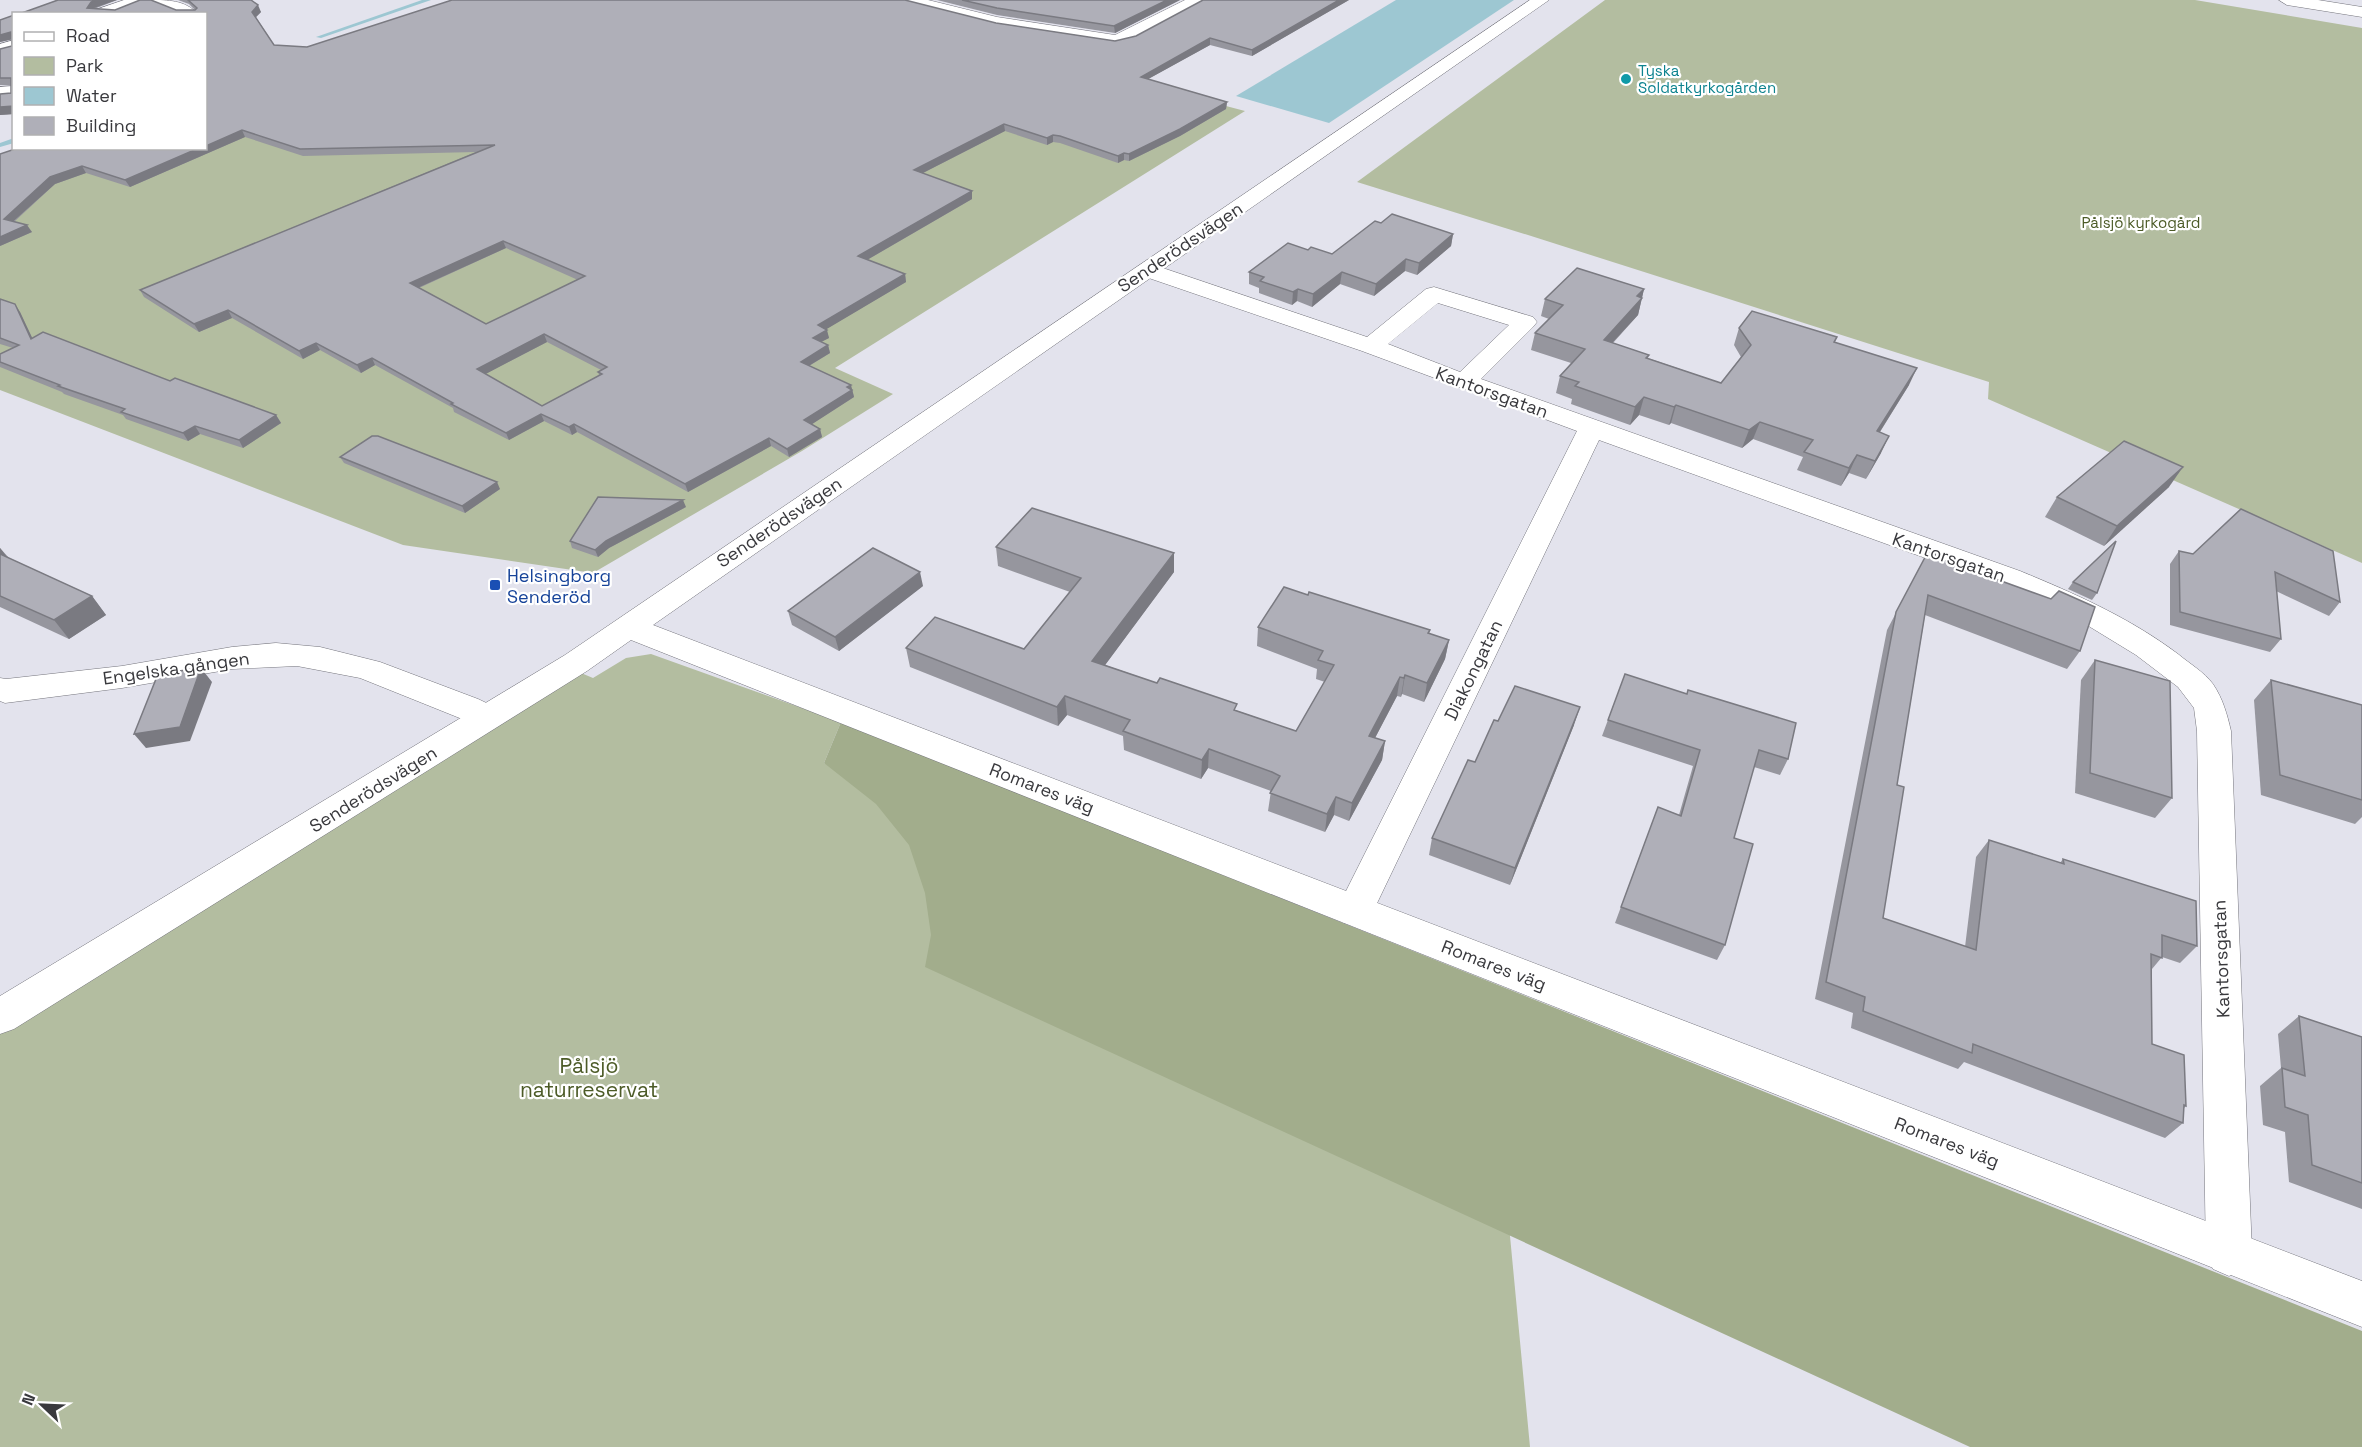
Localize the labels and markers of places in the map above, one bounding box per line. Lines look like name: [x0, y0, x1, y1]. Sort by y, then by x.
place label: Tyska Soldatkyrkogården: [1638, 61, 1776, 97]
marker: Tyska Soldatkyrkogården: [1619, 72, 1633, 86]
place label: Helsingborg Senderöd: [507, 564, 611, 608]
marker: Helsingborg Senderöd: [488, 578, 502, 592]

